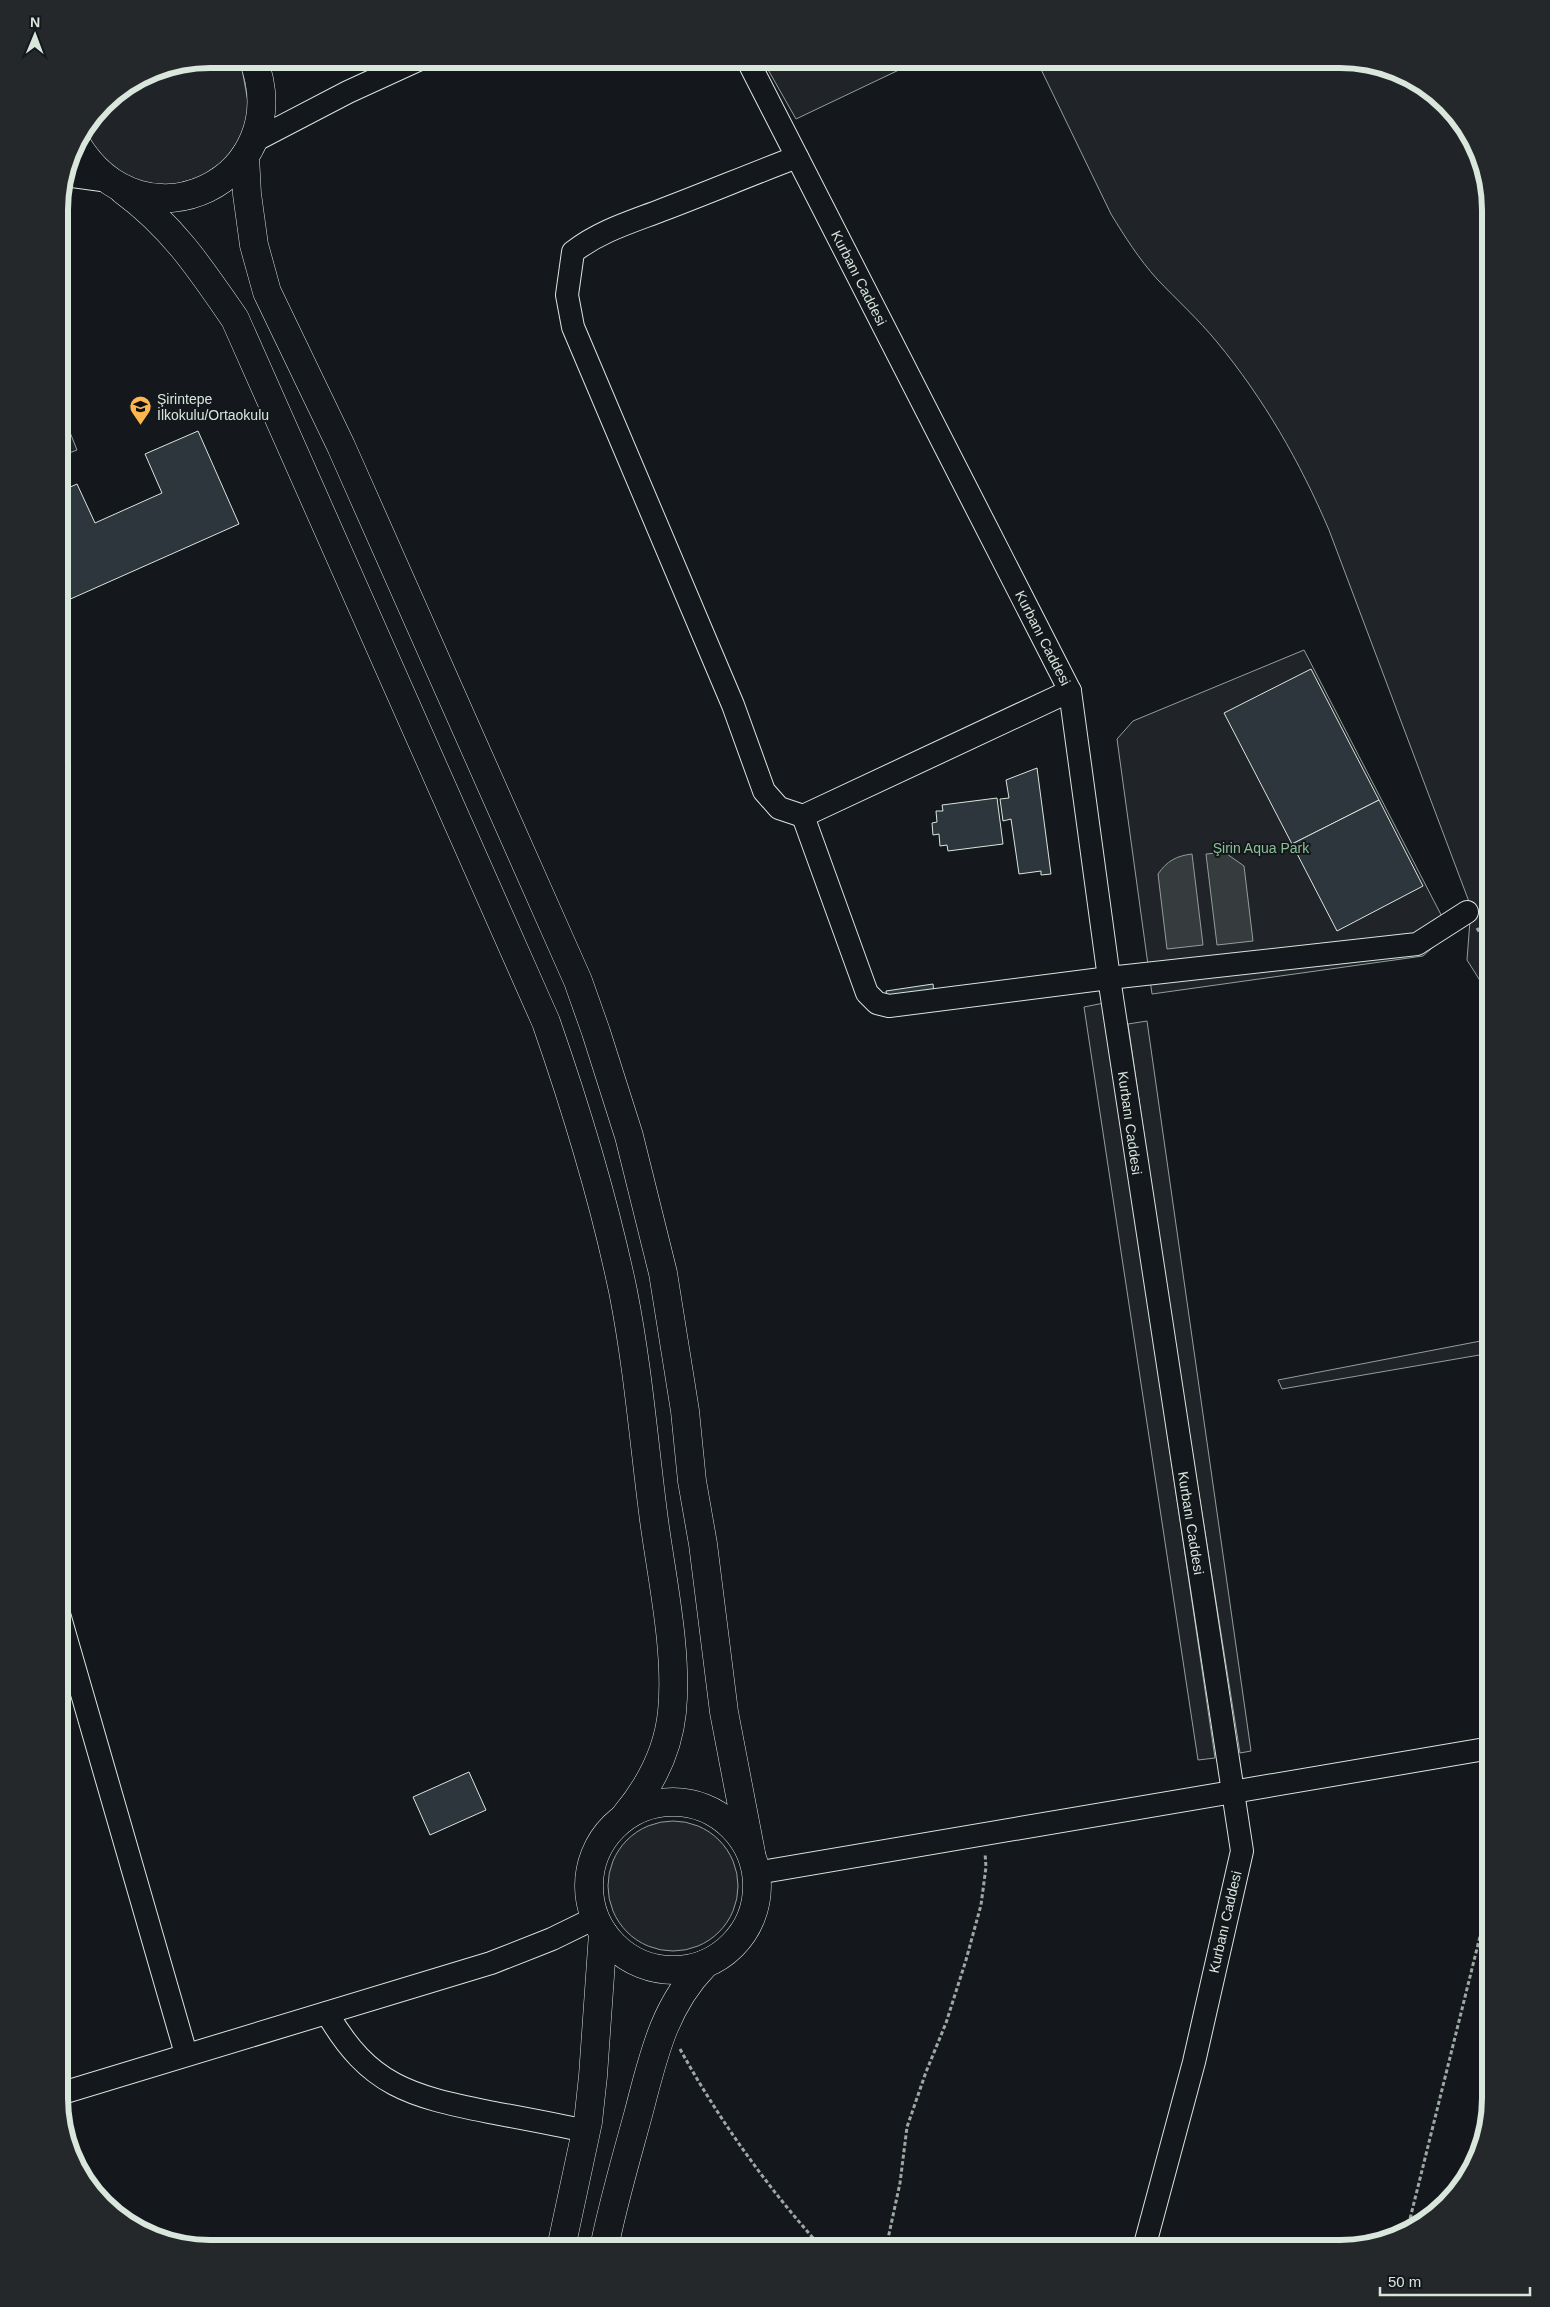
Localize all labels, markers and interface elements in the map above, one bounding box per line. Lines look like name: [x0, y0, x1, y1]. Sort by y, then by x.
north arrow: [10, 10, 60, 60]
text: N: [30, 14, 40, 30]
street label: Kurbanı Caddesi: [828, 228, 890, 328]
place label: Şirintepe İlkokulu/Ortaokulu: [157, 391, 269, 423]
school or university icon: Şirintepe İlkokulu/Ortaokulu: [129, 395, 153, 426]
street label: Kurbanı Caddesi: [1012, 588, 1074, 688]
park label: Şirin Aqua Park: [1213, 840, 1310, 856]
street label: Kurbanı Caddesi: [1115, 1070, 1145, 1176]
street label: Kurbanı Caddesi: [1175, 1470, 1207, 1576]
street label: Kurbanı Caddesi: [1205, 1869, 1245, 1975]
scale bar: [1380, 2264, 1530, 2296]
text: 50 m: [1388, 2273, 1421, 2290]

